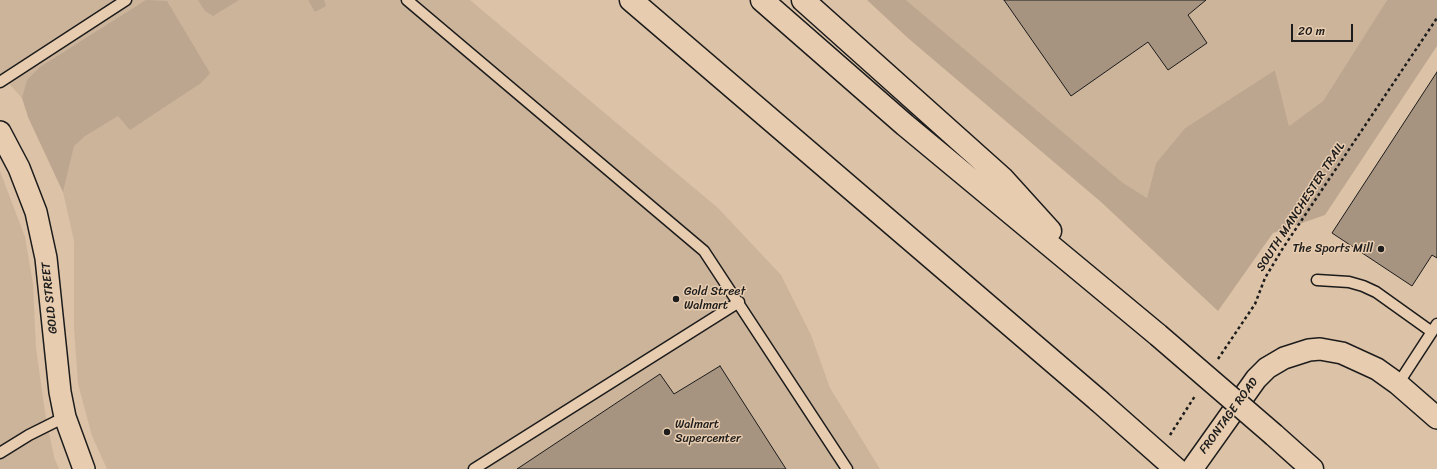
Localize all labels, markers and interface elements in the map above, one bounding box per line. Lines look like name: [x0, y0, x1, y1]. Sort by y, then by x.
scale bar: [1293, 16, 1355, 42]
text: 20 m: [1298, 20, 1325, 42]
street label: SOUTH MANCHESTER TRAIL: [1254, 140, 1348, 274]
place label: The Sports Mill: [1292, 242, 1373, 256]
marker: The Sports Mill: [1376, 244, 1386, 254]
street label: GOLD STREET: [39, 261, 61, 335]
place label: Gold Street Walmart: [684, 285, 745, 313]
marker: Gold Street Walmart: [671, 294, 681, 304]
street label: FRONTAGE ROAD: [1197, 375, 1261, 457]
place label: Walmart Supercenter: [675, 418, 741, 446]
marker: Walmart Supercenter: [662, 427, 672, 437]

